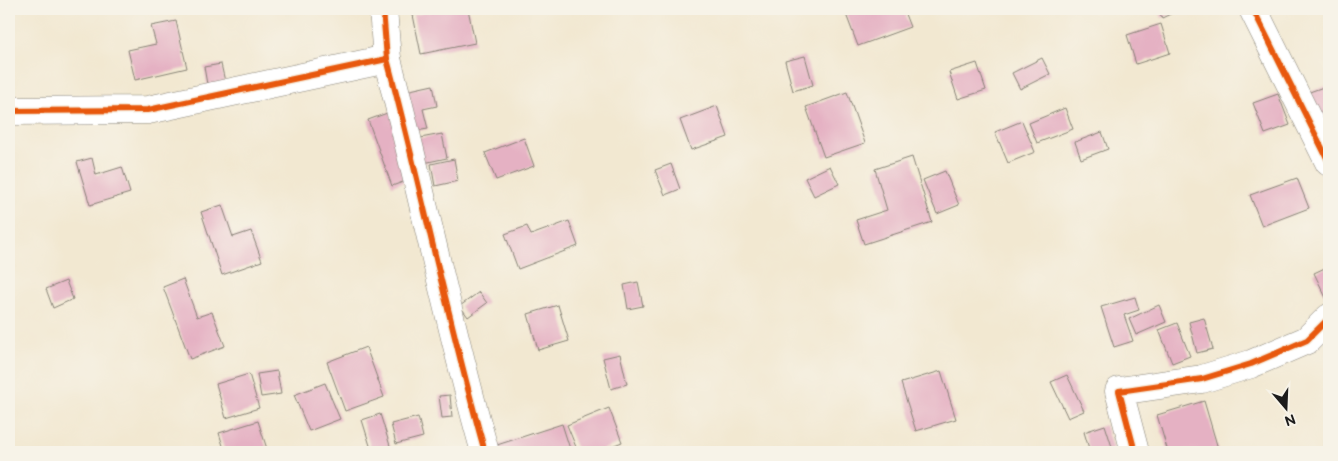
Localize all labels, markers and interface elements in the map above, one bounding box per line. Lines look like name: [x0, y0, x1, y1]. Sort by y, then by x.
north arrow: [1260, 384, 1310, 434]
text: N: [1282, 410, 1298, 430]

